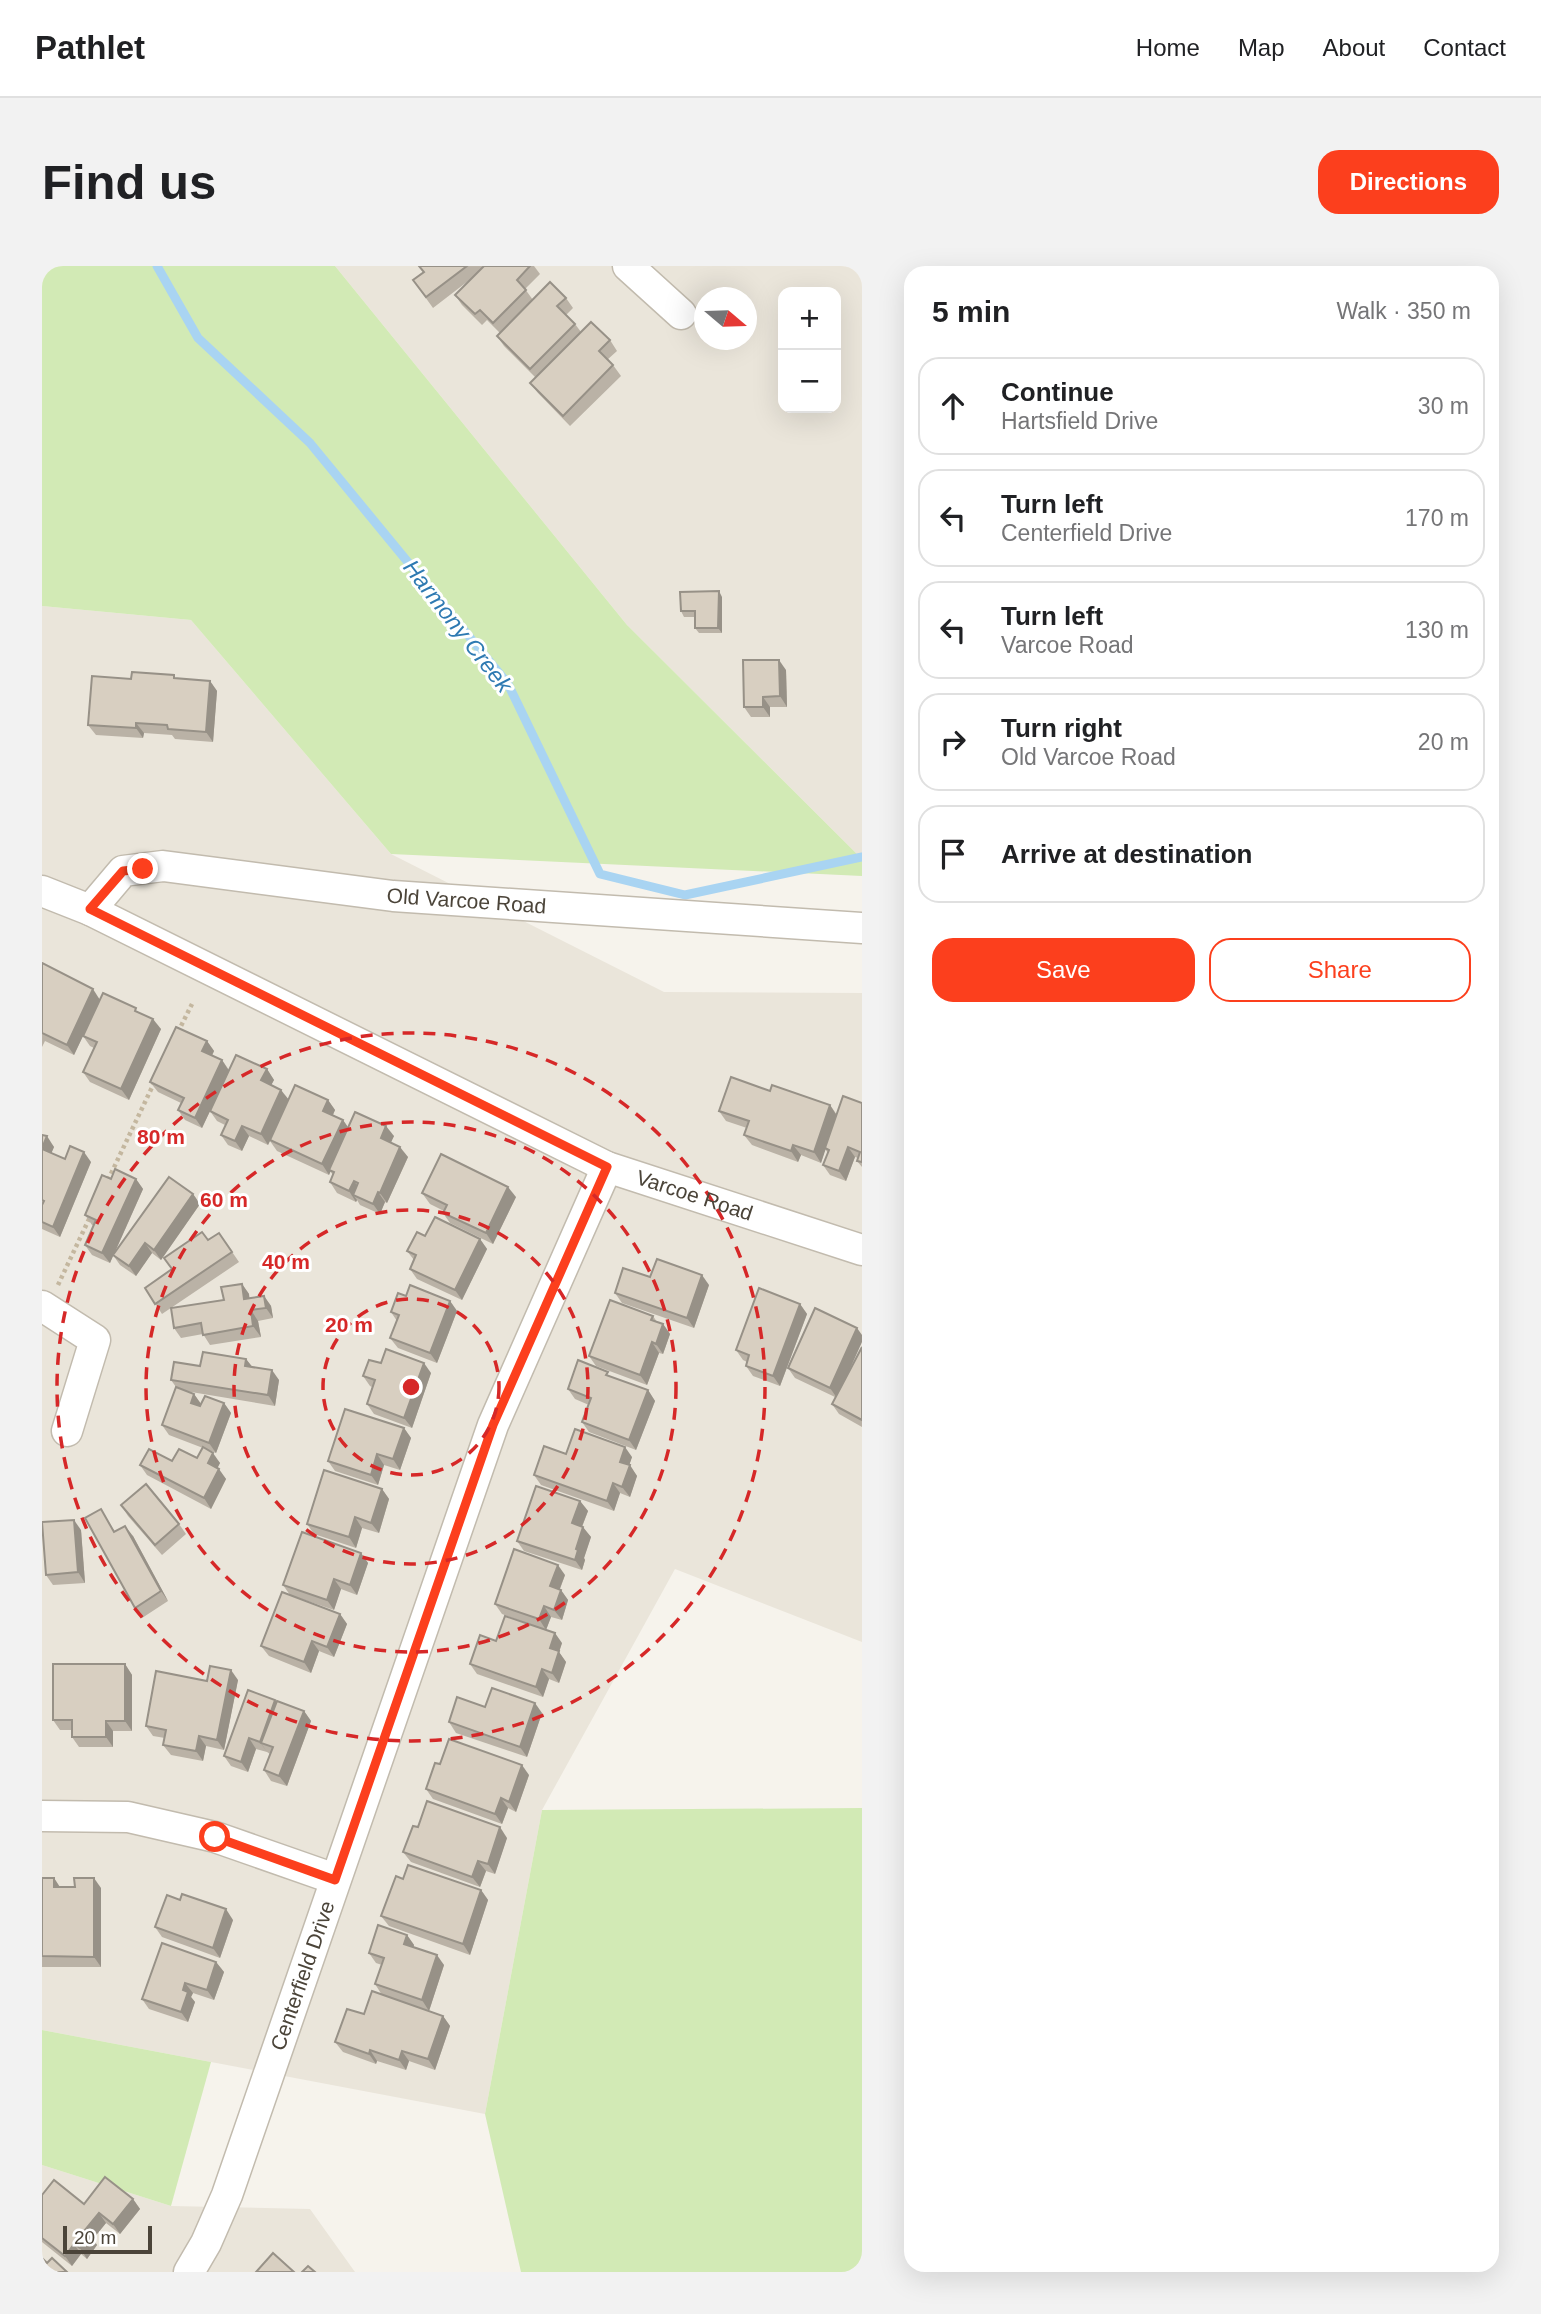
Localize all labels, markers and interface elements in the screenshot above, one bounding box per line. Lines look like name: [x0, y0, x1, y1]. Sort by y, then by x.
text: Pathlet: [35, 29, 145, 66]
text: Home: [1136, 34, 1200, 61]
text: Map: [1238, 34, 1285, 61]
text: About: [1323, 34, 1385, 61]
text: Contact: [1423, 34, 1506, 61]
button: Directions: [1318, 150, 1499, 214]
text: Find us: [42, 155, 216, 209]
north arrow: [694, 287, 757, 350]
map controls: [778, 287, 841, 413]
button: +: [778, 287, 841, 350]
text: 5 min: [932, 295, 1010, 328]
text: Walk · 350 m: [1336, 298, 1471, 324]
button: −: [778, 350, 841, 413]
text: Continue: [1001, 377, 1114, 407]
icon: ahead: [934, 387, 972, 425]
text: 30 m: [1418, 393, 1469, 419]
text: Hartsfield Drive: [1001, 408, 1158, 434]
text: Turn left: [1001, 489, 1103, 519]
icon: left: [934, 499, 972, 537]
text: 170 m: [1405, 505, 1469, 531]
text: Centerfield Drive: [1001, 520, 1172, 546]
water label: Harmony Creek: [398, 555, 519, 699]
text: Turn left: [1001, 601, 1103, 631]
icon: left: [934, 611, 972, 649]
text: 130 m: [1405, 617, 1469, 643]
text: Varcoe Road: [1001, 632, 1134, 658]
text: Turn right: [1001, 713, 1122, 743]
icon: right: [934, 723, 972, 761]
text: 20 m: [1418, 729, 1469, 755]
text: Old Varcoe Road: [1001, 744, 1176, 770]
icon: arrive: [934, 835, 972, 873]
text: Arrive at destination: [1001, 839, 1252, 869]
route end: [127, 853, 158, 884]
street label: Old Varcoe Road: [386, 884, 547, 917]
button: Save: [932, 938, 1195, 1002]
button: Share: [1209, 938, 1471, 1002]
text: 80 m: [137, 1125, 185, 1148]
street label: Varcoe Road: [634, 1165, 756, 1225]
text: 60 m: [200, 1188, 248, 1211]
text: 40 m: [262, 1250, 310, 1273]
text: 20 m: [325, 1313, 373, 1336]
centre of rings: [399, 1375, 423, 1399]
route start: [199, 1821, 230, 1852]
street label: Centerfield Drive: [266, 1898, 339, 2053]
scale bar: [63, 2223, 152, 2255]
text: 20 m: [74, 2227, 116, 2248]

